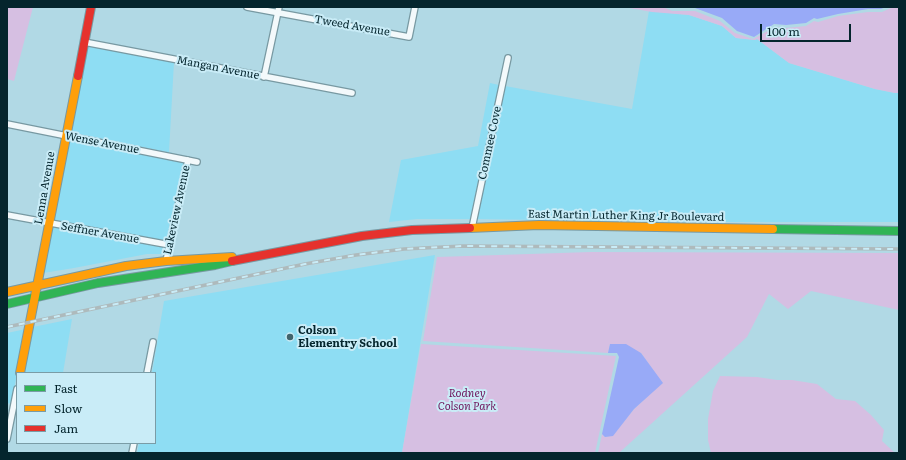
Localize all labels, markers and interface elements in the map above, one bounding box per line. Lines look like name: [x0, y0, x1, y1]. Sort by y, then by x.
street label: Tweed Avenue: [313, 13, 391, 39]
scale bar: [762, 16, 853, 42]
text: 100 m: [767, 22, 800, 40]
street label: Mangan Avenue: [176, 54, 260, 82]
street label: Commee Cove: [476, 105, 504, 181]
street label: Wense Avenue: [64, 129, 140, 157]
street label: Lenna Avenue: [32, 151, 58, 225]
street label: Lakeview Avenue: [161, 164, 193, 256]
street label: East Martin Luther King Jr Boulevard: [528, 208, 724, 224]
street label: Seffner Avenue: [60, 220, 140, 246]
place label: Colson Elementry School: [298, 324, 397, 350]
marker: Colson Elementry School: [285, 332, 295, 342]
legend: [16, 372, 156, 444]
text: Fast: [54, 379, 77, 397]
park label: Rodney Colson Park: [438, 387, 496, 413]
text: Slow: [54, 399, 82, 417]
text: Jam: [54, 419, 78, 437]

